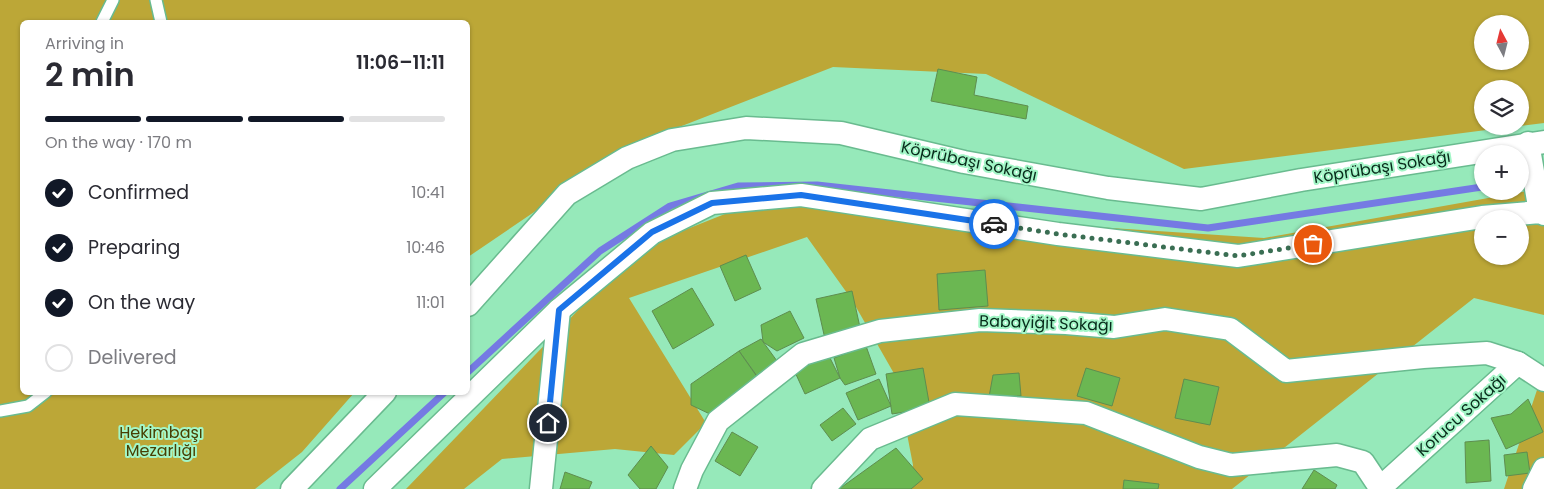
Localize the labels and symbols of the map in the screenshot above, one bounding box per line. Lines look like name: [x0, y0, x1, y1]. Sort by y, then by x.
north arrow: [1474, 15, 1529, 70]
street label: Köprübaşı Sokağı: [899, 135, 1039, 187]
street label: Köprübaşı Sokağı: [1312, 145, 1452, 189]
courier: [969, 199, 1019, 249]
pin: [1292, 223, 1334, 265]
street label: Babayiğit Sokağı: [979, 309, 1113, 337]
street label: Korucu Sokağı: [1411, 368, 1511, 462]
pin: [527, 402, 569, 444]
park label: Hekimbaşı Mezarlığı: [119, 421, 203, 462]

